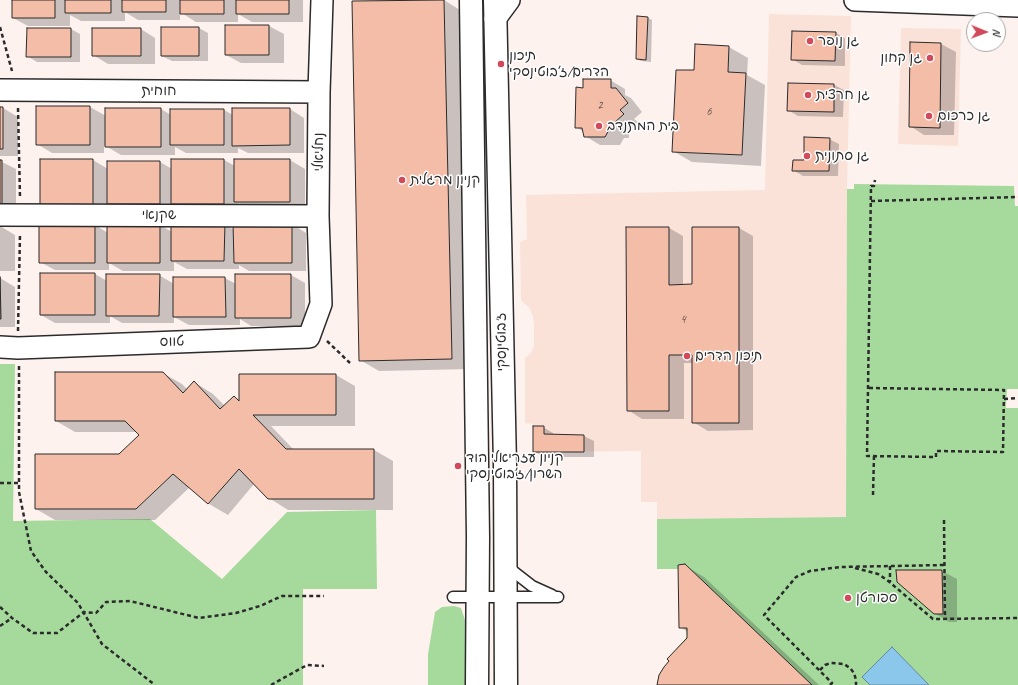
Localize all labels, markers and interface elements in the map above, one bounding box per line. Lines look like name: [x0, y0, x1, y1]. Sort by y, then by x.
north arrow: [966, 12, 1006, 52]
text: N: [990, 29, 1004, 36]
place label: גן נופר: [818, 33, 859, 49]
marker: גן נופר: [805, 36, 815, 46]
place label: תיכון הדרים/ז׳בוטינסקי: [509, 48, 609, 80]
place label: גן קחון: [880, 50, 922, 66]
marker: גן קחון: [925, 53, 935, 63]
marker: תיכון הדרים/ז׳בוטינסקי: [496, 59, 506, 69]
street label: חוחית: [141, 83, 177, 99]
place label: גן חרצית: [816, 87, 870, 103]
marker: גן חרצית: [803, 90, 813, 100]
house number: 2: [597, 99, 603, 113]
house number: 6: [706, 105, 712, 119]
place label: גן כרכום: [937, 108, 990, 124]
marker: גן כרכום: [924, 111, 934, 121]
place label: בית המתנדב: [607, 118, 679, 134]
marker: בית המתנדב: [594, 121, 604, 131]
street label: נחליאלי: [311, 133, 327, 171]
place label: גן סתונית: [815, 148, 869, 164]
marker: גן סתונית: [802, 151, 812, 161]
place label: קניון מרגלית: [410, 172, 480, 188]
marker: קניון מרגלית: [397, 175, 407, 185]
street label: שקנאי: [142, 207, 176, 223]
street label: ז'בוטינסקי: [493, 313, 511, 371]
house number: 4: [680, 313, 686, 327]
street label: טווס: [159, 333, 185, 351]
place label: תיכון הדרים: [695, 348, 762, 364]
marker: תיכון הדרים: [682, 351, 692, 361]
place label: קניון עזריאלי הוד השרון/ז׳בוטינסקי: [466, 450, 563, 482]
marker: קניון עזריאלי הוד השרון/ז׳בוטינסקי: [453, 461, 463, 471]
place label: ספורטן: [856, 590, 898, 606]
marker: ספורטן: [843, 593, 853, 603]

